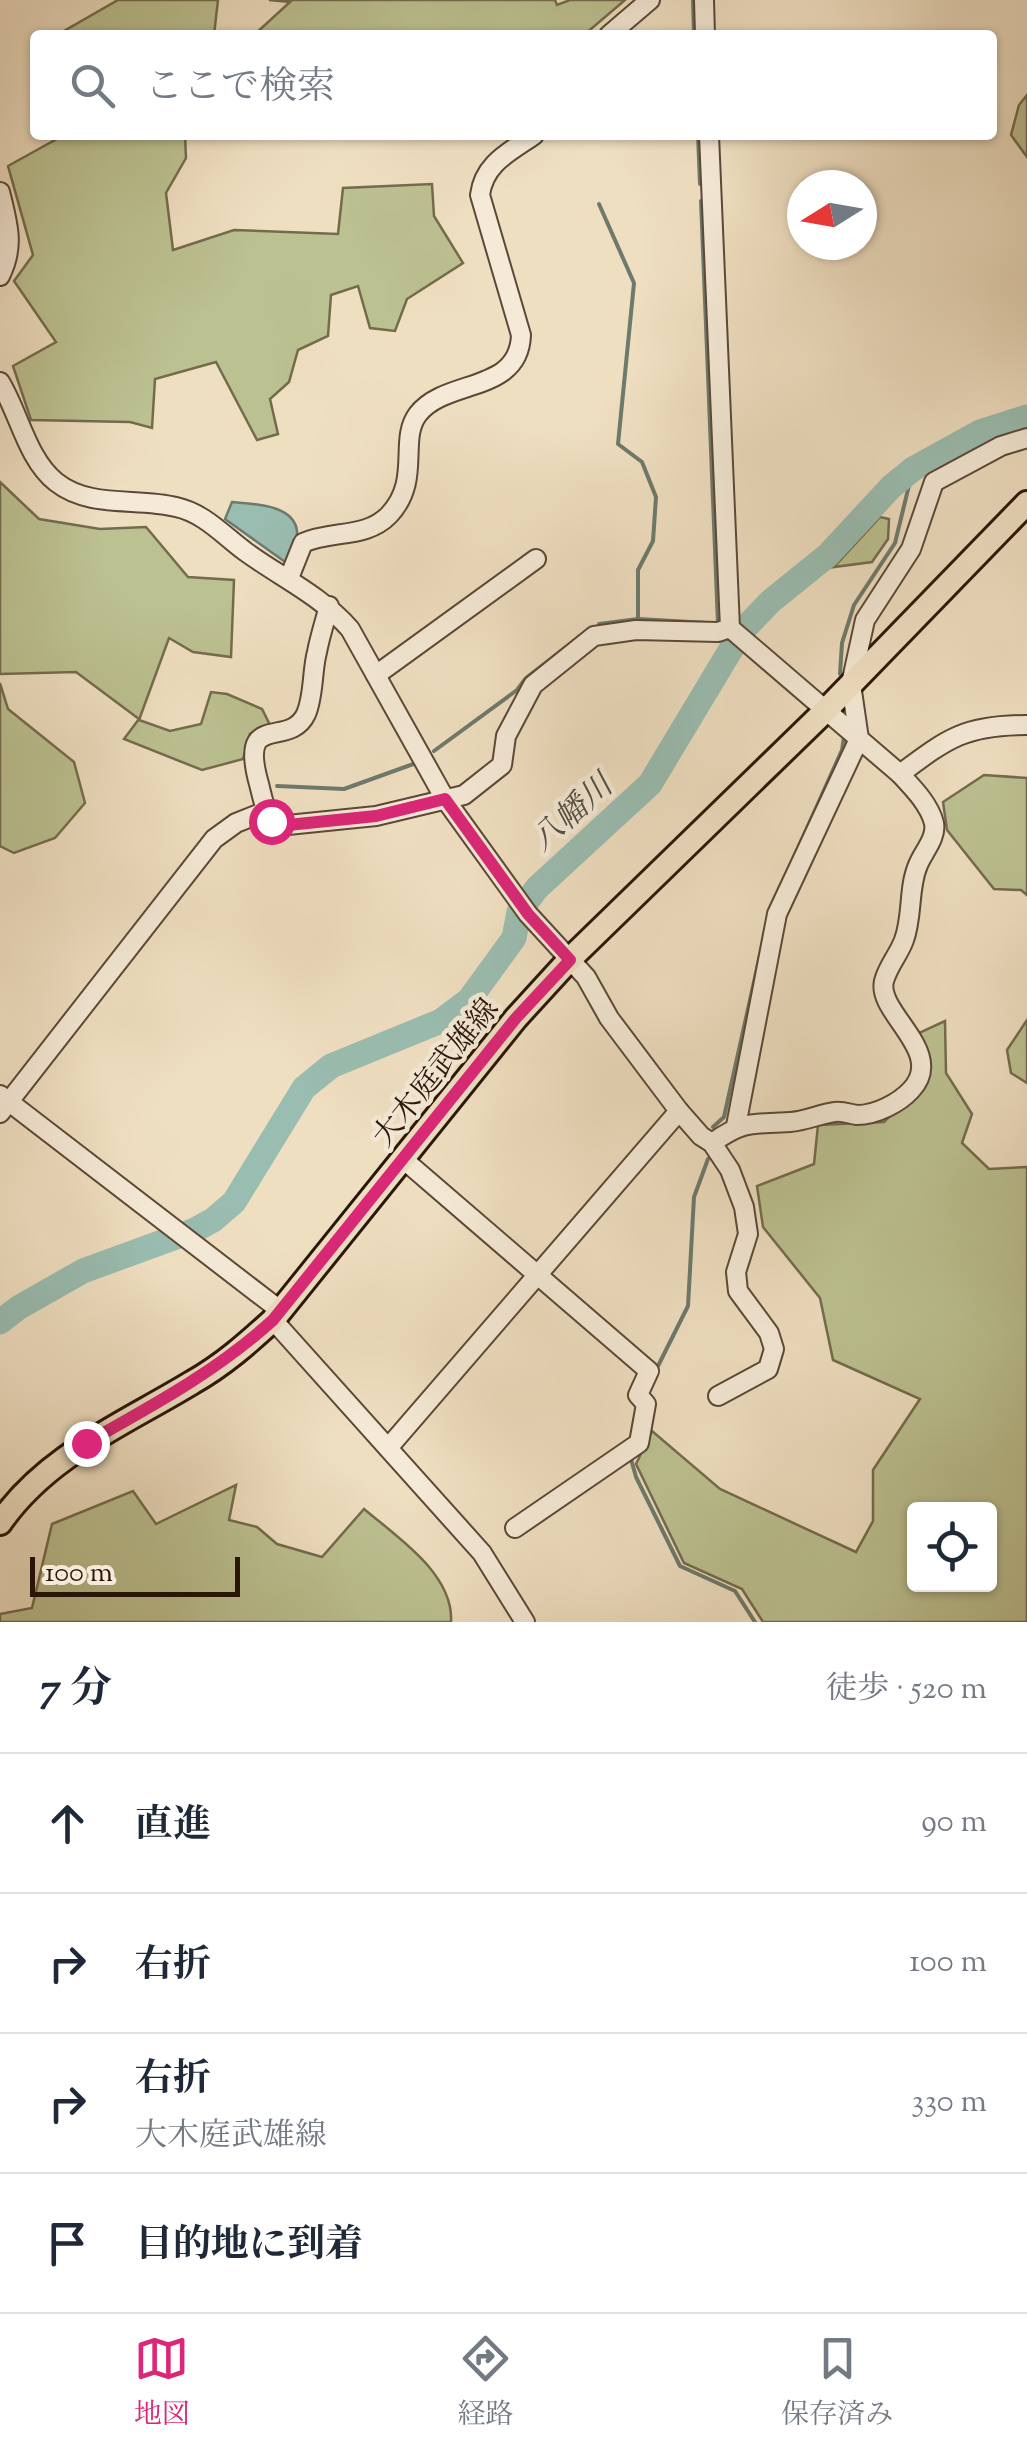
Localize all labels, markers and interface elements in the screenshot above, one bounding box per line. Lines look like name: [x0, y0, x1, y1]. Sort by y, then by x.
search box: [30, 30, 997, 140]
icon: search: [65, 58, 120, 113]
text: ここで検索: [145, 62, 335, 116]
north arrow: [787, 170, 877, 260]
water label: 八幡川: [522, 763, 626, 863]
route start: [249, 799, 295, 845]
street label: 大木庭武雄線: [364, 990, 510, 1157]
route end: [64, 1421, 110, 1467]
map controls: [907, 1502, 997, 1592]
button: locate: [907, 1502, 997, 1592]
scale bar: [30, 1552, 240, 1596]
text: 100 m: [45, 1554, 113, 1594]
text: 7 分: [40, 1661, 112, 1721]
text: 徒歩 · 520 m: [825, 1667, 987, 1713]
icon: ahead: [40, 1796, 95, 1851]
text: 直進: [135, 1800, 211, 1854]
text: 90 m: [921, 1800, 987, 1846]
icon: right: [40, 1936, 95, 1991]
text: 右折: [135, 1940, 211, 1994]
text: 100 m: [909, 1940, 987, 1986]
text: 右折: [135, 2054, 211, 2108]
icon: right: [40, 2076, 95, 2131]
text: 330 m: [911, 2080, 987, 2126]
text: 大木庭武雄線: [135, 2114, 327, 2160]
icon: arrive: [40, 2216, 95, 2271]
text: 目的地に到着: [135, 2220, 363, 2274]
tab: 地図: [134, 2331, 190, 2436]
tab: 経路: [457, 2331, 513, 2436]
tab: 保存済み: [781, 2331, 893, 2436]

